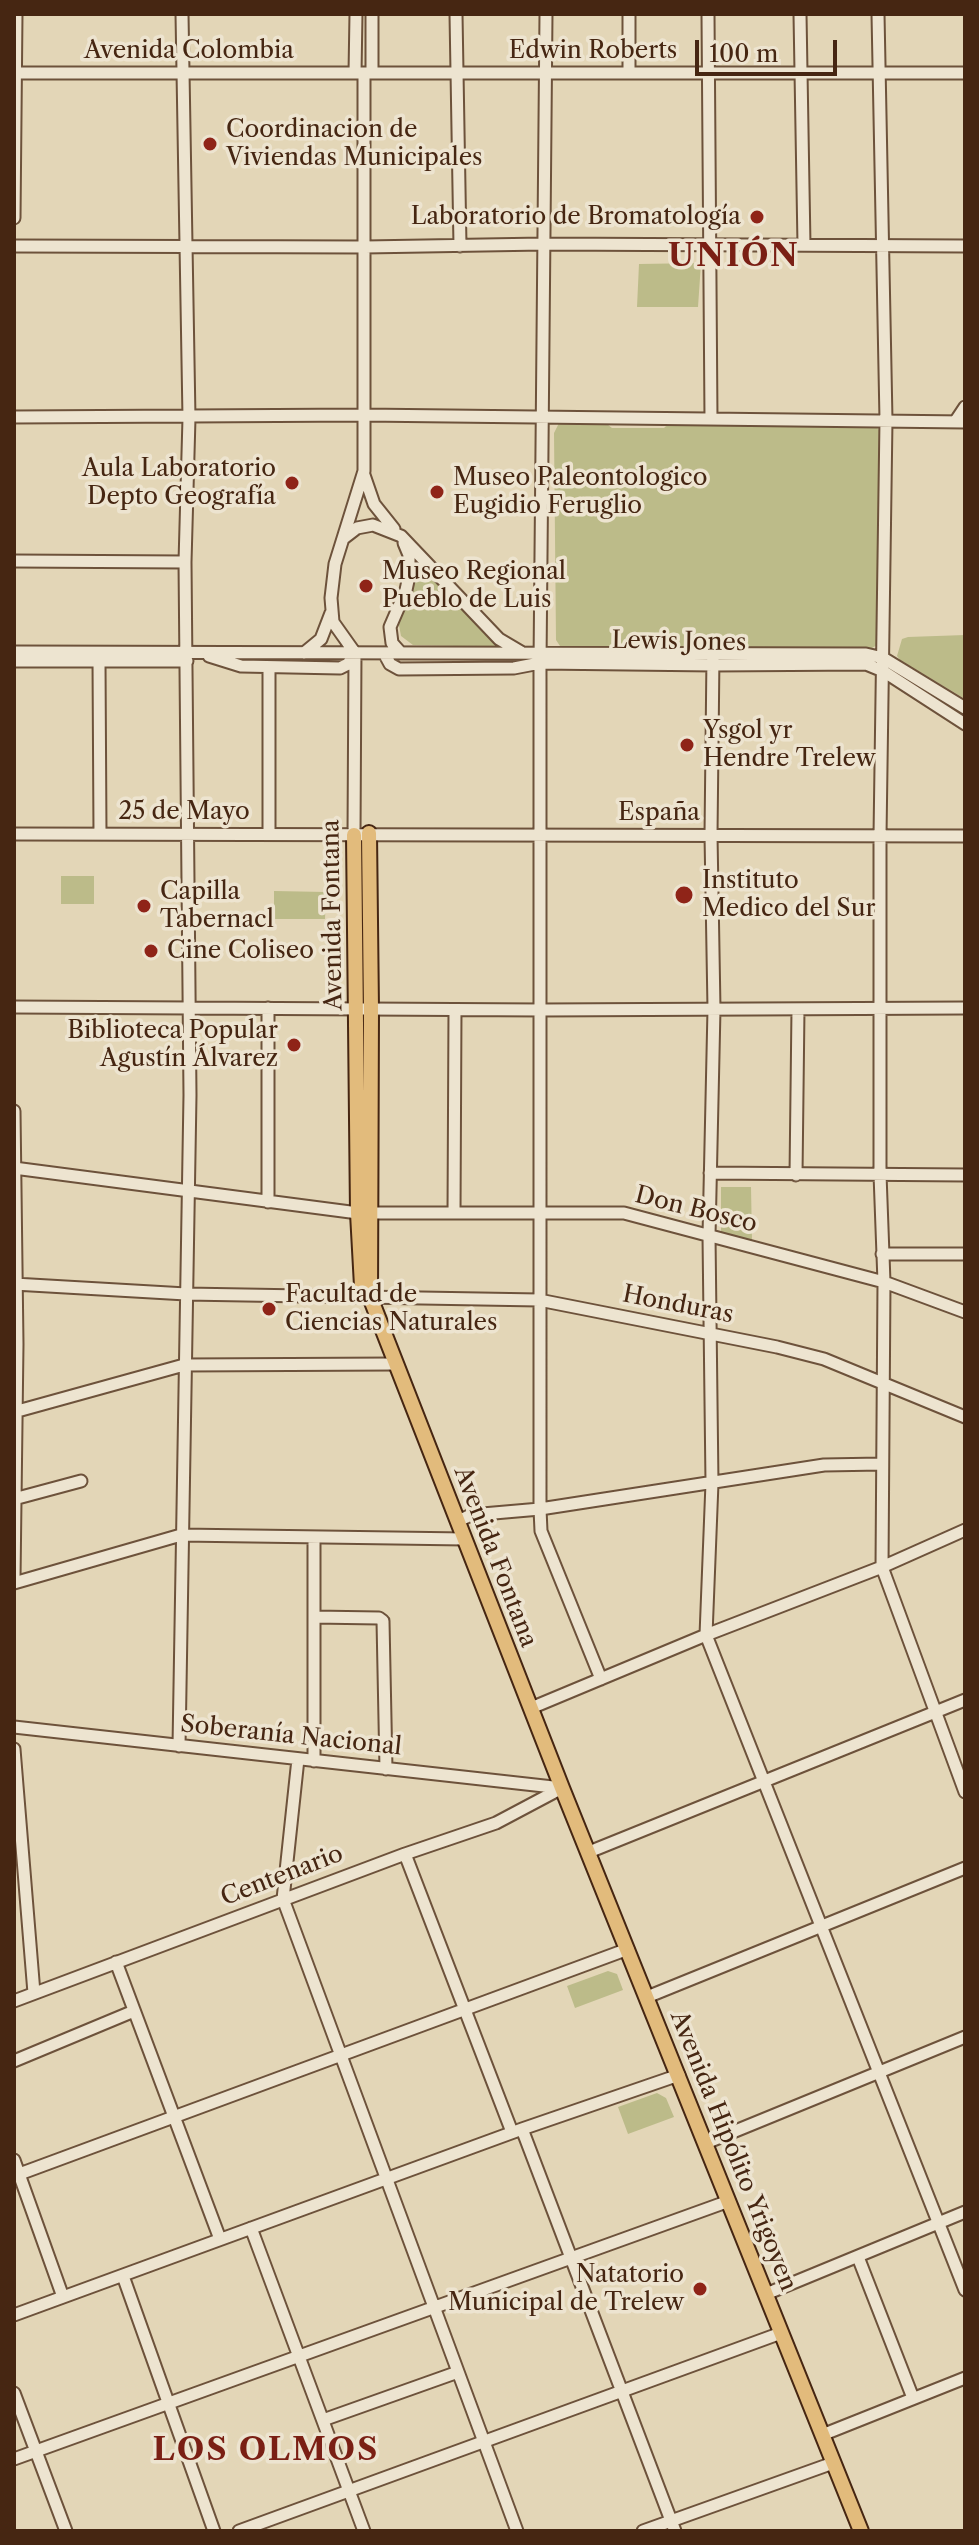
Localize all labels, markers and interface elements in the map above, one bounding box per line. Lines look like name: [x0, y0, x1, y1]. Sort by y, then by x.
scale bar: [699, 24, 841, 74]
street label: Avenida Colombia: [84, 37, 294, 65]
street label: Edwin Roberts: [509, 37, 677, 65]
text: 100 m: [709, 39, 778, 68]
place label: Coordinacion de Viviendas Municipales: [226, 116, 483, 172]
marker: Coordinacion de Viviendas Municipales: [201, 135, 219, 153]
place label: Laboratorio de Bromatología: [411, 203, 741, 231]
marker: Laboratorio de Bromatología: [748, 208, 766, 226]
district label: UNIÓN: [668, 238, 800, 276]
place label: Aula Laboratorio Depto Geografía: [82, 455, 276, 511]
place label: Museo Paleontologico Eugidio Feruglio: [453, 464, 707, 520]
marker: Aula Laboratorio Depto Geografía: [283, 474, 301, 492]
marker: Museo Paleontologico Eugidio Feruglio: [428, 483, 446, 501]
place label: Museo Regional Pueblo de Luis: [382, 558, 566, 614]
marker: Museo Regional Pueblo de Luis: [357, 577, 375, 595]
street label: Lewis Jones: [611, 626, 747, 658]
place label: Ysgol yr Hendre Trelew: [703, 717, 876, 773]
marker: Ysgol yr Hendre Trelew: [678, 736, 696, 754]
street label: 25 de Mayo: [118, 798, 250, 826]
street label: España: [618, 799, 700, 827]
street label: Avenida Fontana: [317, 819, 349, 1011]
place label: Instituto Medico del Sur: [702, 867, 876, 923]
place label: Capilla Tabernacl: [160, 878, 274, 934]
marker: Instituto Medico del Sur: [673, 884, 695, 906]
marker: Capilla Tabernacl: [135, 897, 153, 915]
place label: Cine Coliseo: [167, 937, 314, 965]
marker: Cine Coliseo: [142, 942, 160, 960]
place label: Biblioteca Popular Agustín Álvarez: [67, 1017, 278, 1073]
marker: Biblioteca Popular Agustín Álvarez: [285, 1036, 303, 1054]
street label: Don Bosco: [632, 1181, 760, 1239]
street label: Honduras: [620, 1280, 736, 1330]
place label: Facultad de Ciencias Naturales: [285, 1281, 498, 1337]
marker: Facultad de Ciencias Naturales: [260, 1300, 278, 1318]
street label: Avenida Fontana: [447, 1463, 543, 1651]
street label: Soberanía Nacional: [179, 1710, 403, 1762]
street label: Centenario: [217, 1839, 347, 1913]
street label: Avenida Hipólito Yrigoyen: [664, 2007, 802, 2295]
place label: Natatorio Municipal de Trelew: [448, 2261, 684, 2317]
marker: Natatorio Municipal de Trelew: [691, 2280, 709, 2298]
district label: LOS OLMOS: [153, 2432, 379, 2470]

